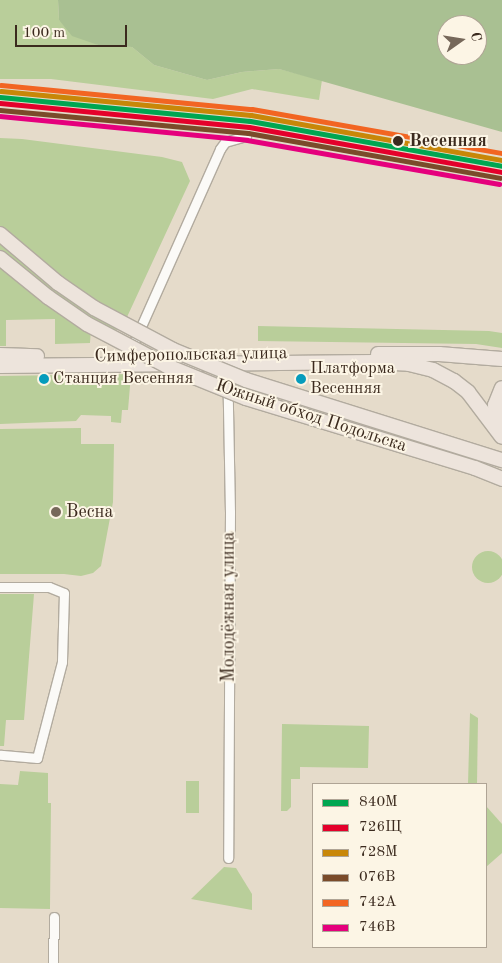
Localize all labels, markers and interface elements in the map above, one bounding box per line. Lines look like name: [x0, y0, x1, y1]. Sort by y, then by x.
scale bar: [18, 15, 130, 47]
north arrow: [437, 15, 487, 65]
text: 100 m: [23, 26, 65, 41]
text: С: [468, 31, 484, 43]
place label: Весенняя: [409, 130, 487, 152]
marker: Весенняя: [391, 134, 405, 148]
street label: Симферопольская улица: [94, 343, 288, 367]
place label: Платформа Весенняя: [310, 359, 395, 399]
place label: Станция Весенняя: [53, 369, 193, 389]
marker: Станция Весенняя: [39, 374, 49, 384]
marker: Платформа Весенняя: [296, 374, 306, 384]
street label: Южный обход Подольска: [213, 375, 409, 457]
place label: Весна: [66, 501, 113, 523]
marker: Весна: [50, 506, 62, 518]
street label: Молодёжная улица: [218, 532, 240, 682]
legend: [312, 783, 487, 948]
text: 840М: [359, 795, 398, 810]
text: 726Щ: [359, 820, 402, 835]
text: 728М: [359, 845, 398, 860]
text: 076В: [359, 870, 395, 885]
text: 742А: [359, 895, 397, 910]
text: 746В: [359, 920, 395, 935]

